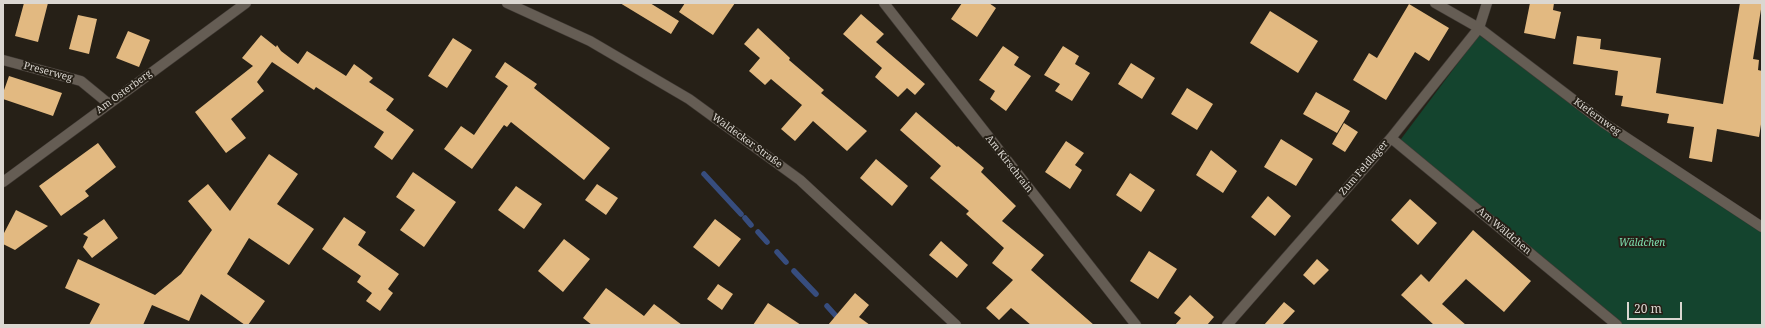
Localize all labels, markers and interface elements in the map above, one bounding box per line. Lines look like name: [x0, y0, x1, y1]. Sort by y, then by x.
street label: Preserweg: [22, 60, 74, 84]
street label: Am Osterberg: [94, 68, 154, 116]
street label: Kiefernweg: [1571, 96, 1623, 138]
street label: Waldecker Straße: [709, 111, 785, 171]
street label: Am Kirschrain: [983, 133, 1035, 195]
street label: Zum Feldlager: [1337, 138, 1391, 198]
street label: Am Wäldchen: [1475, 205, 1533, 257]
park label: Wäldchen: [1619, 237, 1665, 249]
scale bar: [1629, 294, 1684, 320]
text: 20 m: [1634, 300, 1662, 317]

